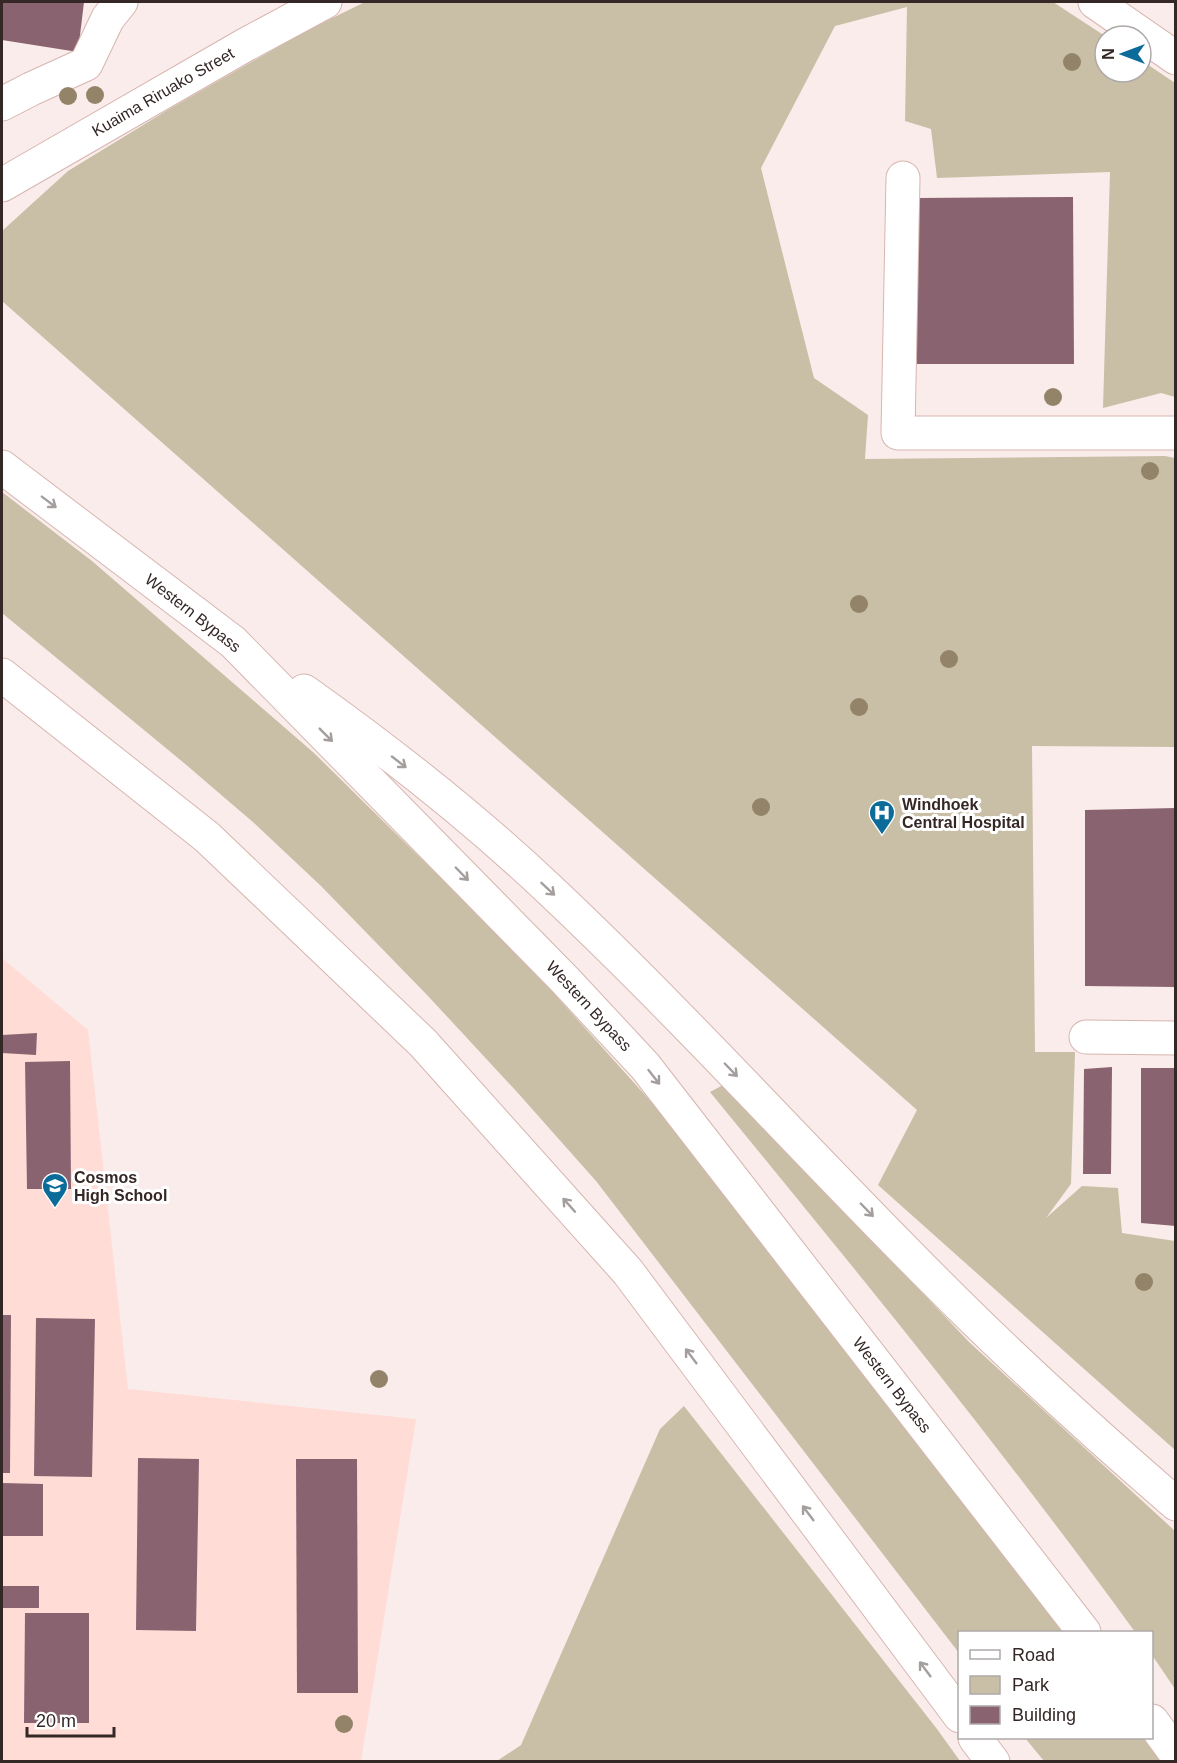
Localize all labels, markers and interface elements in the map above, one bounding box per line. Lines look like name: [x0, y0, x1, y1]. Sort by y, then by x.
north arrow: [1093, 24, 1153, 84]
street label: Kuaima Riruako Street: [89, 44, 237, 140]
text: N: [1100, 48, 1117, 60]
one-way arrow: [40, 496, 56, 508]
street label: Western Bypass: [142, 571, 244, 655]
one-way arrow: [318, 728, 333, 743]
one-way arrow: [391, 756, 407, 769]
place label: Windhoek Central Hospital: [902, 796, 1025, 831]
hospital icon: Windhoek Central Hospital: [867, 798, 897, 836]
one-way arrow: [455, 867, 470, 882]
one-way arrow: [540, 882, 555, 896]
street label: Western Bypass: [543, 958, 635, 1054]
one-way arrow: [724, 1063, 738, 1078]
one-way arrow: [647, 1069, 660, 1085]
place label: Cosmos High School: [74, 1169, 167, 1204]
school or university icon: Cosmos High School: [40, 1171, 70, 1209]
one-way arrow: [562, 1198, 576, 1213]
one-way arrow: [860, 1203, 874, 1218]
street label: Western Bypass: [850, 1334, 934, 1436]
one-way arrow: [685, 1349, 698, 1365]
one-way arrow: [802, 1505, 814, 1521]
legend: [958, 1631, 1153, 1739]
text: Road: [1012, 1645, 1055, 1665]
one-way arrow: [918, 1662, 931, 1678]
text: Park: [1012, 1675, 1050, 1695]
scale bar: [27, 1700, 114, 1738]
text: Building: [1012, 1705, 1076, 1725]
text: 20 m: [36, 1711, 76, 1731]

